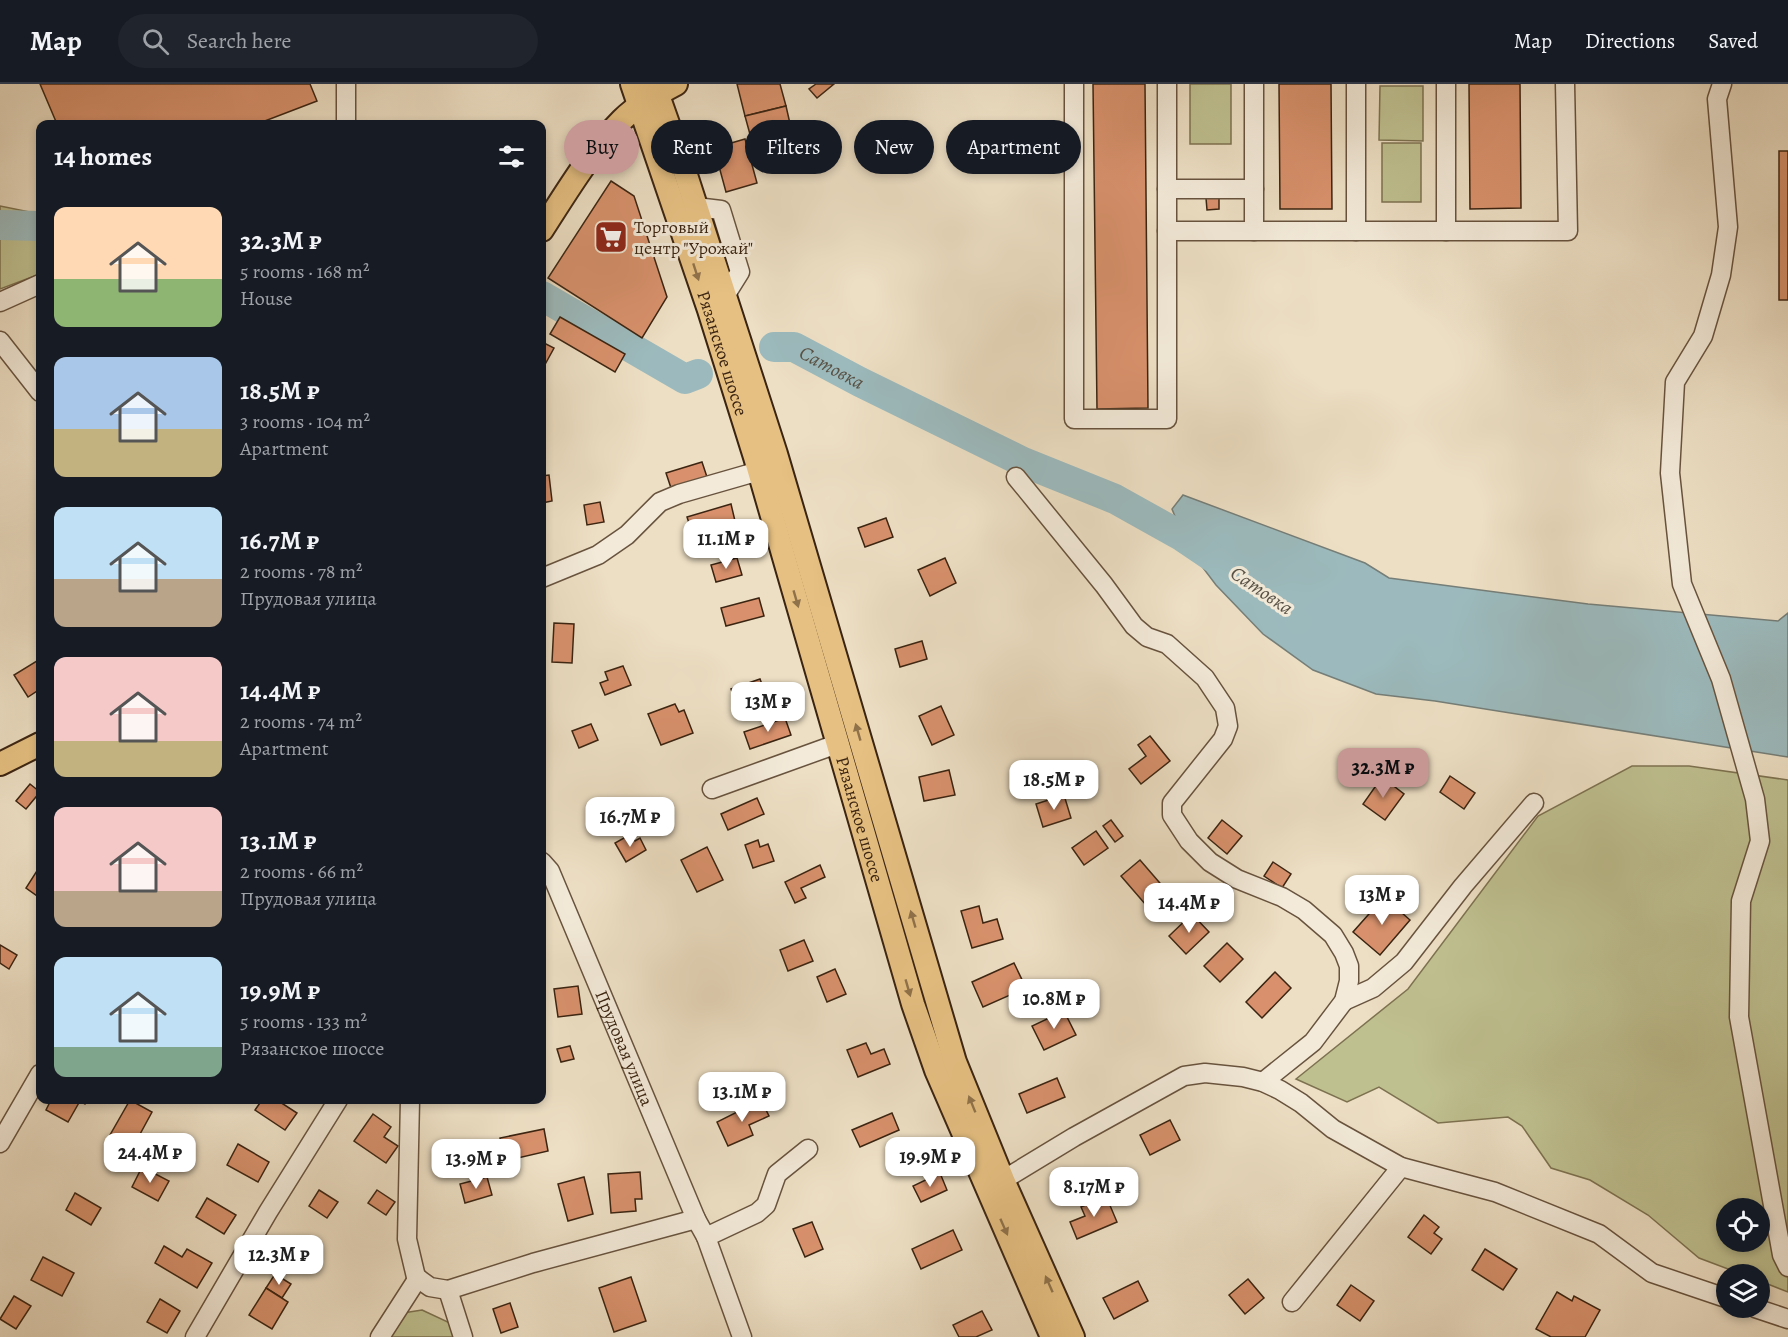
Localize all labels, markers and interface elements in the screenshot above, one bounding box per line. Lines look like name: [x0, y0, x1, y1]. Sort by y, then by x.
search box: [118, 14, 538, 68]
text: Map: [30, 22, 82, 60]
icon: search: [139, 25, 172, 58]
text: Search here: [187, 26, 291, 56]
text: Map: [1514, 27, 1552, 55]
text: Directions: [1585, 27, 1675, 55]
text: Saved: [1708, 27, 1758, 55]
chip: Buy: [564, 120, 639, 174]
chip: Rent: [651, 120, 733, 174]
chip: Filters: [745, 120, 842, 174]
chip: New: [854, 120, 934, 174]
chip: Apartment: [946, 120, 1081, 174]
text: 14 homes: [54, 139, 152, 174]
icon: filters: [495, 140, 528, 173]
place label: Торговый центр "Урожай": [634, 215, 753, 260]
supermarket icon: Торговый центр "Урожай": [593, 219, 629, 255]
text: 32.3M ₽: [240, 223, 322, 258]
icon: home: [102, 231, 174, 303]
text: 5 rooms · 168 m²: [240, 258, 369, 285]
one-way arrow: [692, 263, 701, 281]
text: House: [240, 285, 292, 312]
street label: Рязанское шоссе: [691, 287, 753, 419]
water label: Сатовка: [794, 339, 869, 396]
text: 18.5M ₽: [240, 373, 320, 408]
icon: home: [102, 381, 174, 453]
text: 3 rooms · 104 m²: [240, 408, 370, 435]
text: Apartment: [240, 435, 329, 462]
pin: 11.1M ₽: [671, 519, 781, 570]
text: 16.7M ₽: [240, 523, 319, 558]
text: 11.1M ₽: [697, 525, 755, 552]
icon: home: [102, 531, 174, 603]
text: 2 rooms · 78 m²: [240, 558, 363, 585]
water label: Сатовка: [1225, 560, 1298, 621]
text: Прудовая улица: [240, 585, 377, 612]
one-way arrow: [791, 590, 801, 608]
text: 14.4M ₽: [240, 673, 321, 708]
icon: home: [102, 681, 174, 753]
pin: 13M ₽: [726, 682, 810, 733]
text: 13M ₽: [745, 688, 791, 715]
text: 2 rooms · 74 m²: [240, 708, 362, 735]
one-way arrow: [853, 723, 862, 741]
text: Apartment: [240, 735, 329, 762]
pin: 32.3M ₽: [1328, 748, 1438, 799]
street label: Рязанское шоссе: [830, 754, 889, 885]
text: 32.3M ₽: [1352, 754, 1414, 781]
pin: 18.5M ₽: [999, 760, 1109, 811]
text: 18.5M ₽: [1023, 766, 1085, 793]
pin: 16.7M ₽: [575, 797, 685, 848]
text: 16.7M ₽: [600, 803, 661, 830]
text: 13.1M ₽: [240, 823, 317, 858]
icon: home: [102, 831, 174, 903]
text: 2 rooms · 66 m²: [240, 858, 363, 885]
pin: 13M ₽: [1340, 875, 1424, 926]
text: 13M ₽: [1359, 881, 1405, 908]
pin: 14.4M ₽: [1134, 883, 1244, 934]
text: Прудовая улица: [240, 885, 377, 912]
text: 14.4M ₽: [1158, 889, 1220, 916]
one-way arrow: [908, 910, 917, 928]
text: 19.9M ₽: [240, 973, 320, 1008]
one-way arrow: [904, 979, 914, 997]
pin: 10.8M ₽: [999, 979, 1109, 1030]
icon: home: [102, 981, 174, 1053]
text: 10.8M ₽: [1023, 985, 1085, 1012]
street label: Прудовая улица: [589, 987, 659, 1110]
text: 5 rooms · 133 m²: [240, 1008, 367, 1035]
text: Рязанское шоссе: [240, 1035, 384, 1062]
pin: 13.1M ₽: [687, 1072, 797, 1123]
text: 13.1M ₽: [713, 1078, 771, 1105]
one-way arrow: [967, 1095, 976, 1113]
pin: 24.4M ₽: [95, 1133, 205, 1184]
pin: 19.9M ₽: [875, 1137, 985, 1188]
text: 24.4M ₽: [118, 1139, 182, 1166]
pin: 13.9M ₽: [421, 1139, 531, 1190]
text: 19.9M ₽: [899, 1143, 961, 1170]
text: 13.9M ₽: [446, 1145, 506, 1172]
pin: 8.17M ₽: [1039, 1167, 1149, 1218]
text: 8.17M ₽: [1063, 1173, 1125, 1200]
map controls: [1716, 1198, 1770, 1318]
button: locate: [1716, 1198, 1770, 1252]
one-way arrow: [999, 1219, 1009, 1237]
pin: 12.3M ₽: [224, 1235, 334, 1286]
text: 12.3M ₽: [248, 1241, 310, 1268]
button: layers: [1716, 1264, 1770, 1318]
one-way arrow: [1044, 1274, 1054, 1292]

